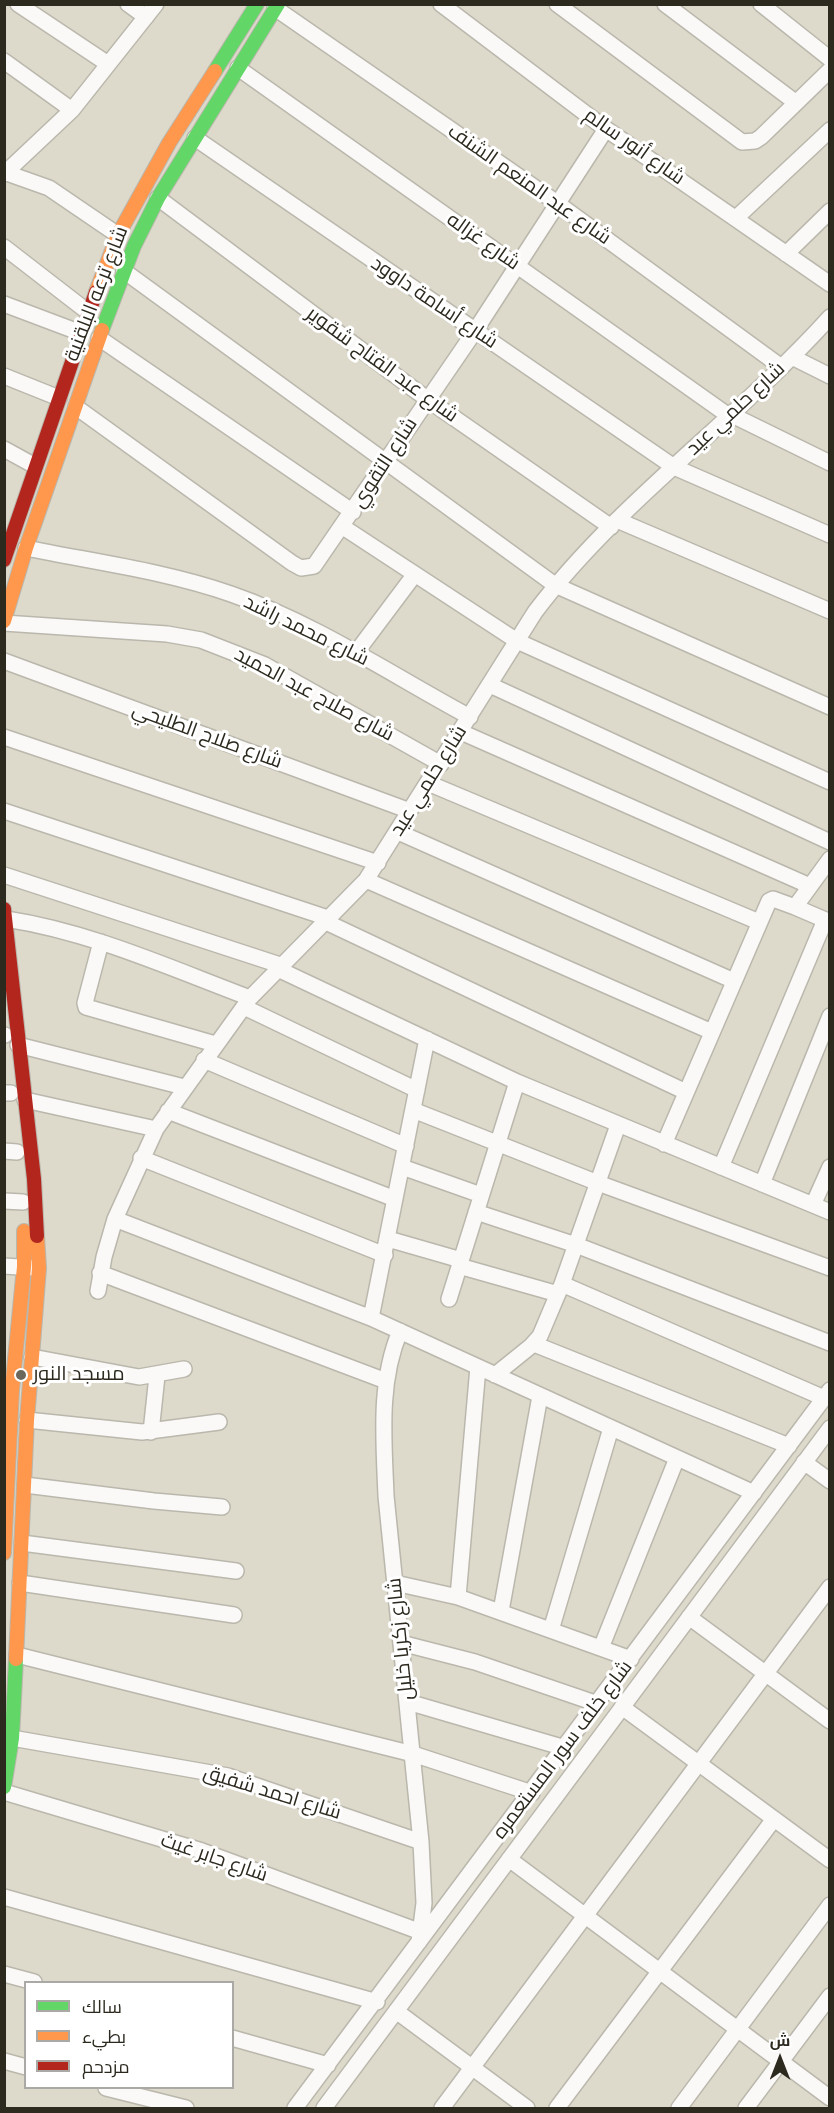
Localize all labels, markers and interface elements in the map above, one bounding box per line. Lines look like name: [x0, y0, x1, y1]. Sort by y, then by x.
street label: شارع أنور سالم: [579, 103, 689, 191]
street label: شارع عبد المنعم الشنف: [443, 120, 615, 250]
street label: شارع غزاله: [442, 208, 524, 276]
street label: شارع ترعه البلقنية: [60, 223, 134, 365]
street label: شارع أسامة داوود: [366, 252, 502, 354]
street label: شارع عبد الفتاح شقوير: [301, 302, 463, 428]
street label: شارع حلمي عيد: [682, 357, 790, 461]
street label: شارع التقوي: [347, 413, 423, 513]
street label: شارع محمد راشد: [240, 590, 372, 672]
street label: شارع صلاح عبد الحميد: [230, 643, 398, 747]
street label: شارع صلاح الطليحي: [129, 698, 285, 774]
street label: شارع حلمي عيد: [385, 721, 473, 841]
place label: مسجد النور: [33, 1363, 125, 1387]
marker: مسجد النور: [14, 1368, 28, 1382]
street label: شارع زكريا خليل: [383, 1577, 419, 1701]
street label: شارع خلف سور المستعمره: [488, 1656, 638, 1844]
street label: شارع احمد شفيق: [200, 1761, 344, 1825]
street label: شارع جابر غيث: [157, 1829, 271, 1887]
legend: [24, 1981, 234, 2089]
text: سالك: [82, 1995, 122, 2018]
text: بطيء: [82, 2025, 126, 2048]
north arrow: [750, 2029, 810, 2089]
text: ش: [770, 2030, 790, 2051]
text: مزدحم: [82, 2055, 130, 2078]

